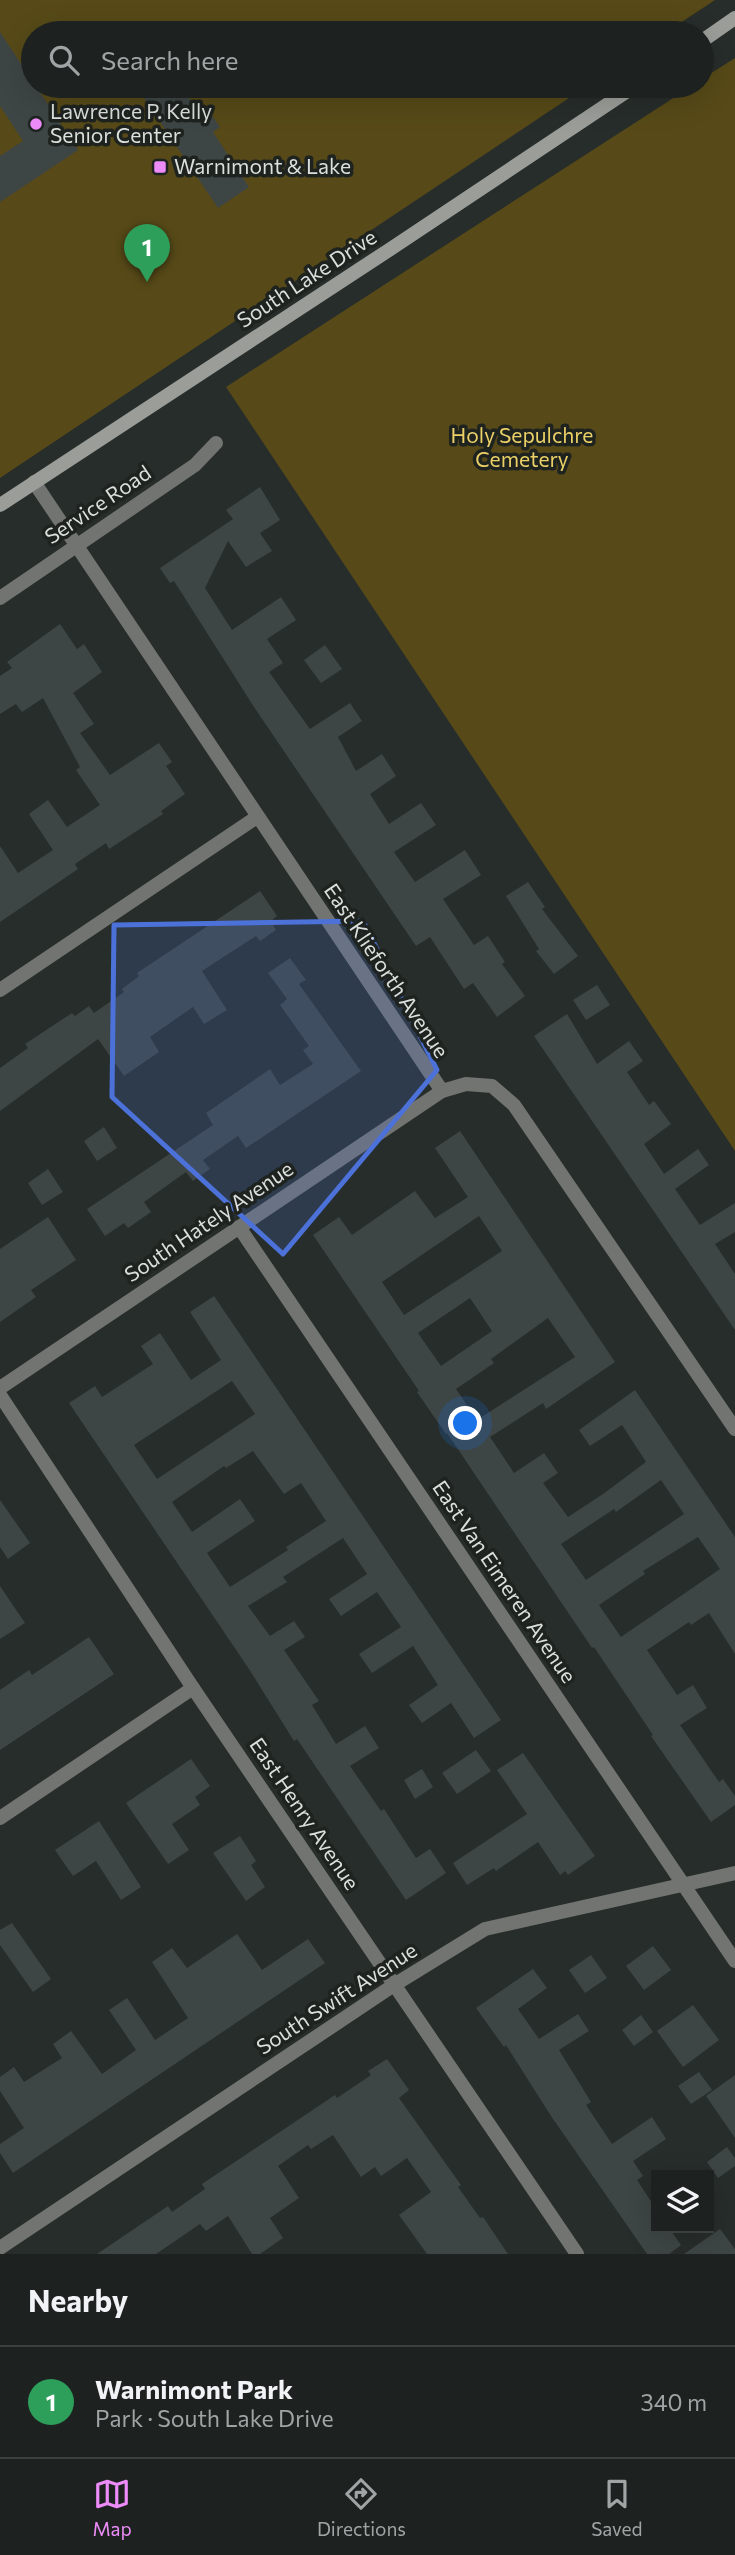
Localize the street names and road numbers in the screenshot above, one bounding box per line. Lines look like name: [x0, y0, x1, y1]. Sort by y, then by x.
street label: South Lake Drive: [232, 223, 381, 332]
street label: Service Road: [39, 459, 155, 548]
street label: East Klieforth Avenue: [320, 878, 455, 1062]
street label: South Hately Avenue: [119, 1155, 297, 1286]
street label: East Van Eimeren Avenue: [428, 1475, 582, 1687]
street label: East Henry Avenue: [245, 1733, 365, 1894]
street label: South Swift Avenue: [251, 1937, 421, 2059]

